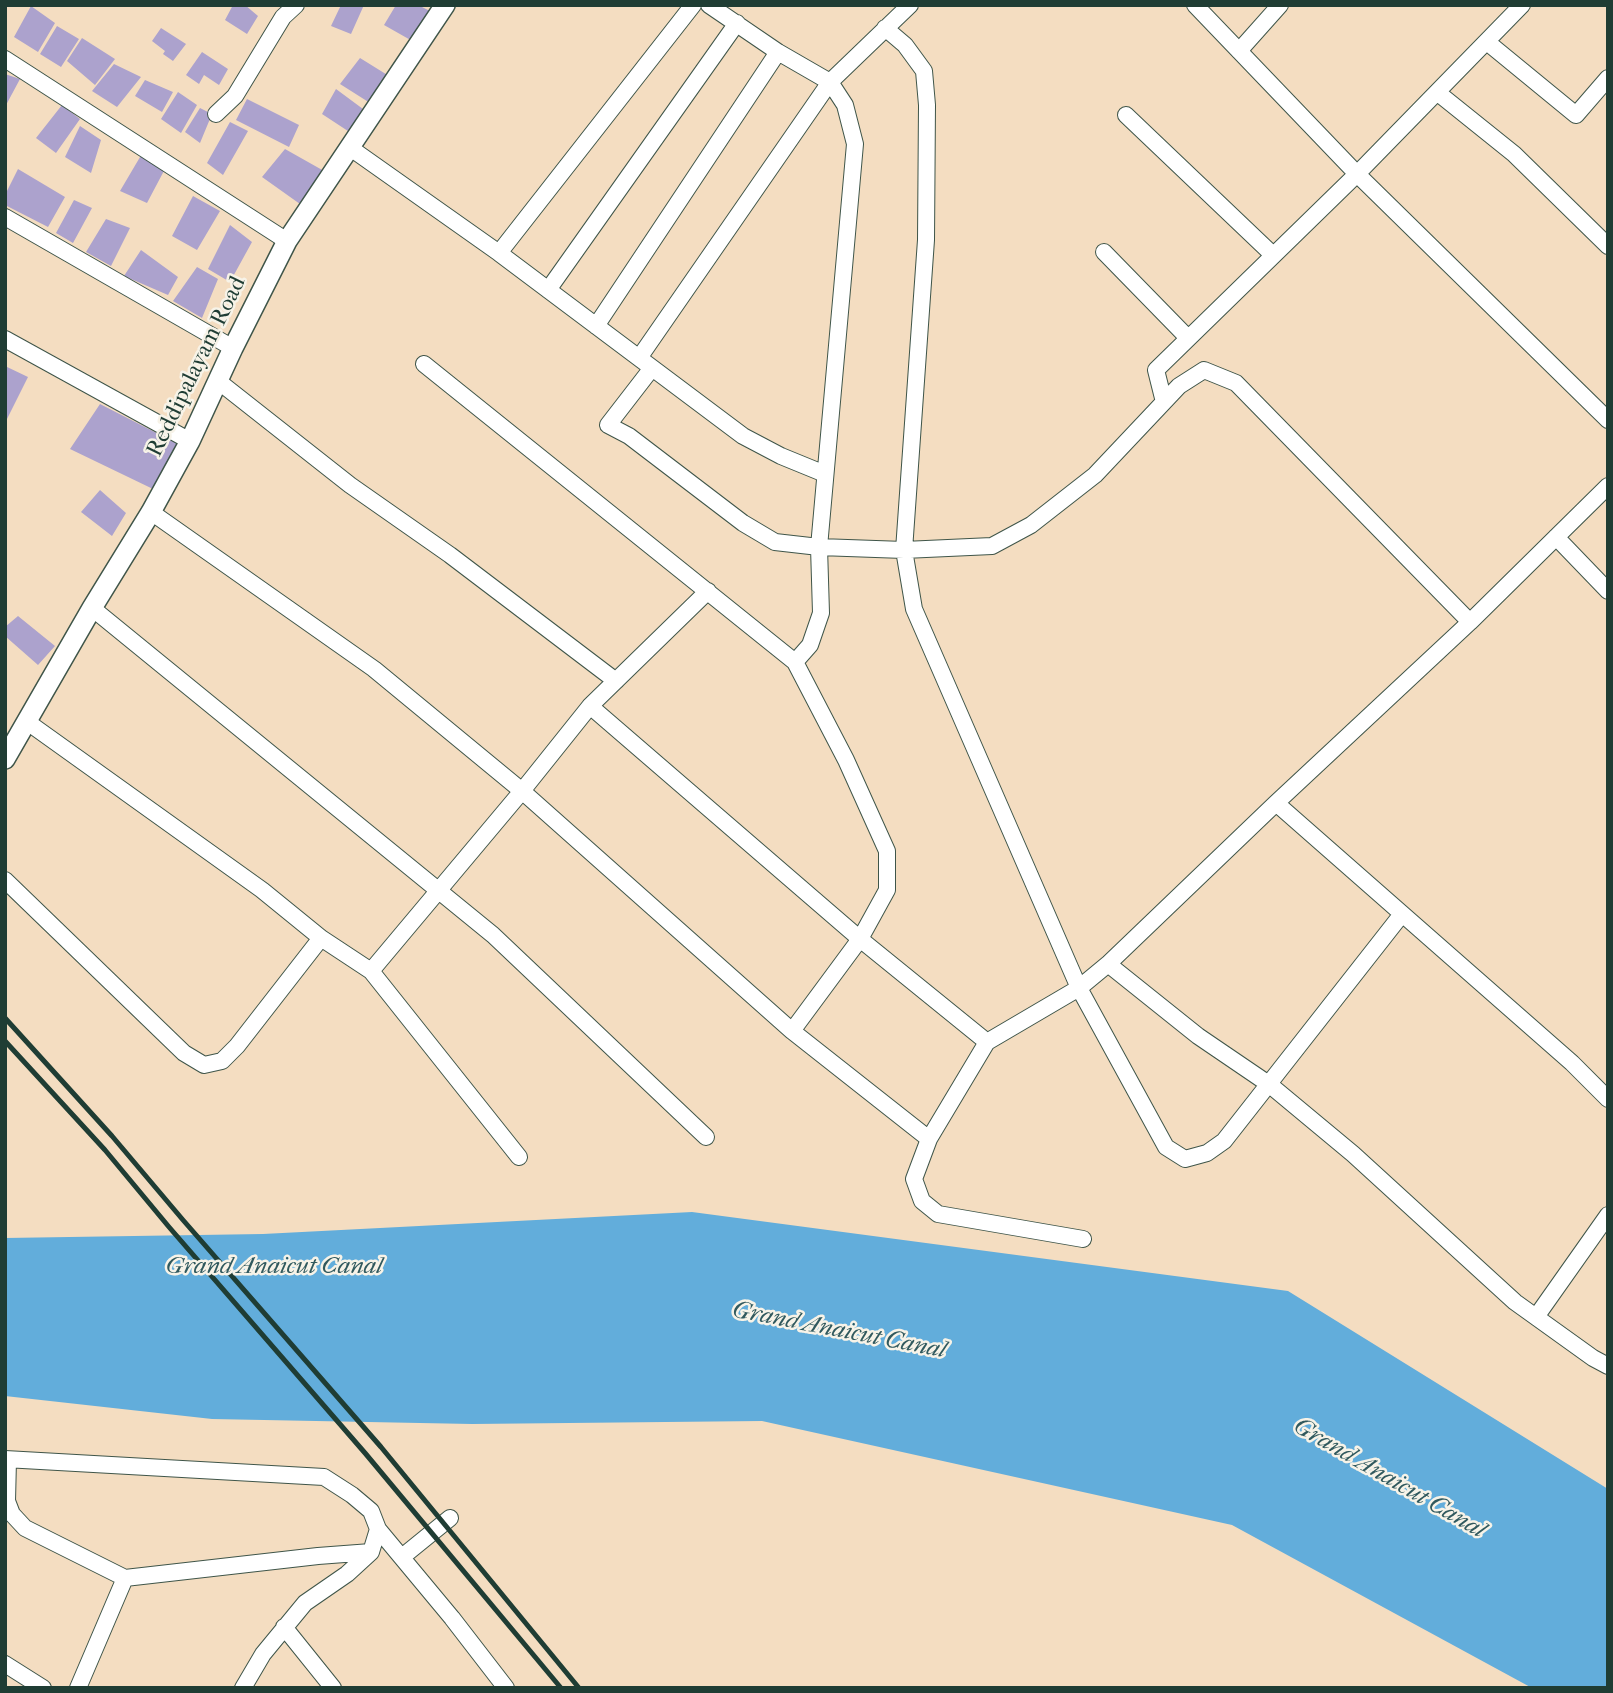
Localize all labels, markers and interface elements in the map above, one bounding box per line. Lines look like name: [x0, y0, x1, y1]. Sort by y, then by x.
street label: Reddipalayam Road: [141, 272, 253, 462]
water label: Grand Anaicut Canal: [166, 1253, 382, 1281]
water label: Grand Anaicut Canal: [730, 1296, 948, 1366]
water label: Grand Anaicut Canal: [1288, 1412, 1490, 1546]

